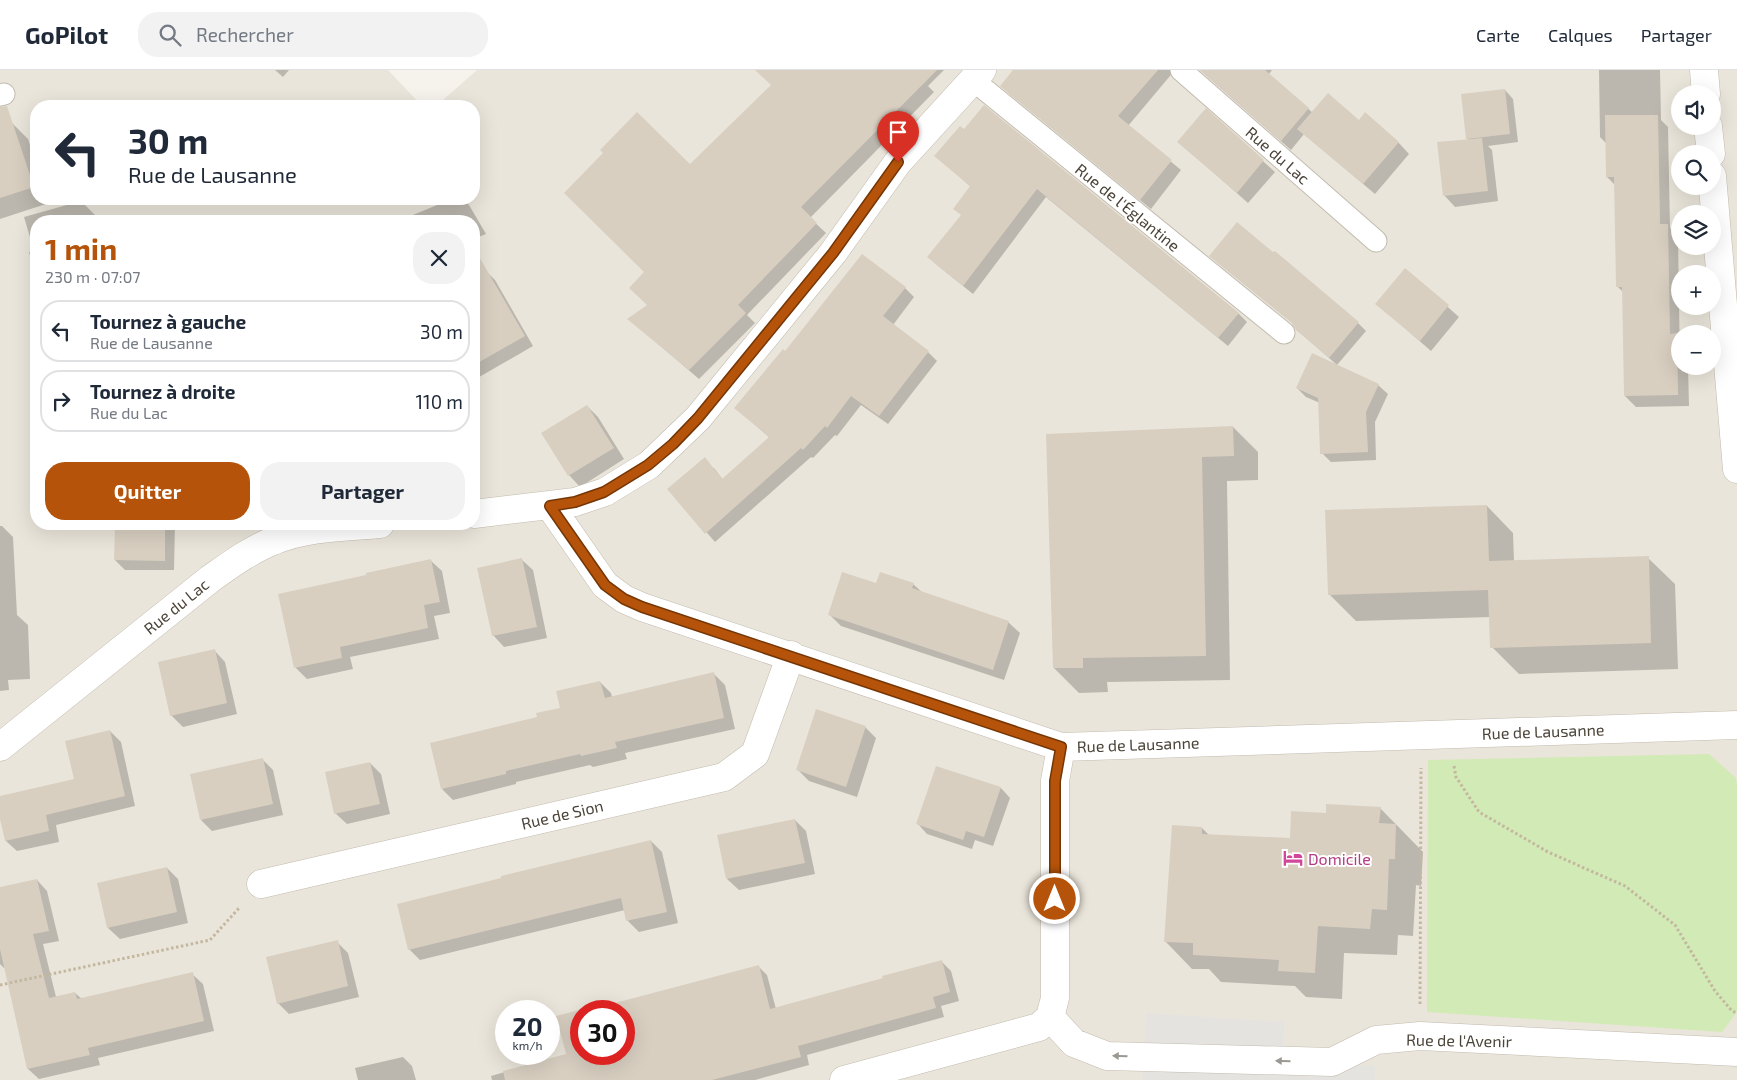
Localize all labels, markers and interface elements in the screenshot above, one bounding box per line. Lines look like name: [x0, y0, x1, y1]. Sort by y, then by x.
search box: [138, 12, 488, 57]
text: GoPilot: [25, 20, 108, 49]
icon: search: [156, 21, 184, 49]
text: Rechercher: [196, 23, 294, 46]
text: Carte: [1476, 24, 1520, 46]
text: Calques: [1548, 24, 1613, 46]
text: Partager: [1641, 24, 1712, 46]
map controls: [1671, 85, 1721, 375]
button: sound: [1671, 85, 1721, 135]
pin: [877, 111, 919, 162]
icon: arrive: [884, 118, 912, 146]
text: 30 m: [128, 119, 208, 161]
icon: left: [45, 120, 110, 185]
street label: Rue du Lac: [1242, 122, 1314, 188]
button: search: [1671, 145, 1721, 195]
street label: Rue de l'Églantine: [1072, 159, 1184, 255]
text: Rue de Lausanne: [128, 161, 297, 187]
button: layers: [1671, 205, 1721, 255]
text: 1 min: [45, 230, 117, 266]
button: close: [413, 232, 465, 284]
button: +: [1671, 265, 1721, 315]
text: 230 m · 07:07: [45, 267, 141, 286]
text: Tournez à gauche: [90, 310, 246, 333]
icon: left: [47, 317, 75, 345]
text: 30 m: [420, 320, 463, 343]
button: −: [1671, 325, 1721, 375]
text: Rue de Lausanne: [90, 333, 213, 352]
text: Tournez à droite: [90, 380, 236, 403]
icon: right: [47, 387, 75, 415]
text: 110 m: [416, 390, 463, 413]
text: Rue du Lac: [90, 403, 168, 422]
button: Quitter: [45, 462, 250, 520]
button: Partager: [260, 462, 465, 520]
street label: Rue du Lac: [140, 574, 212, 638]
street label: Rue de Lausanne: [1481, 719, 1605, 743]
street label: Rue de Lausanne: [1076, 732, 1200, 756]
street label: Rue de Sion: [519, 795, 605, 833]
hotel icon: Domicile: [1282, 847, 1304, 869]
place label: Domicile: [1308, 849, 1371, 868]
position arrow: [1028, 872, 1080, 924]
speed limit sign: 30: [570, 1000, 635, 1065]
text: 20: [512, 1011, 543, 1041]
street label: Rue de l'Avenir: [1406, 1030, 1513, 1050]
text: km/h: [513, 1038, 542, 1052]
one-way arrow: [1112, 1052, 1128, 1060]
one-way arrow: [1275, 1057, 1291, 1065]

